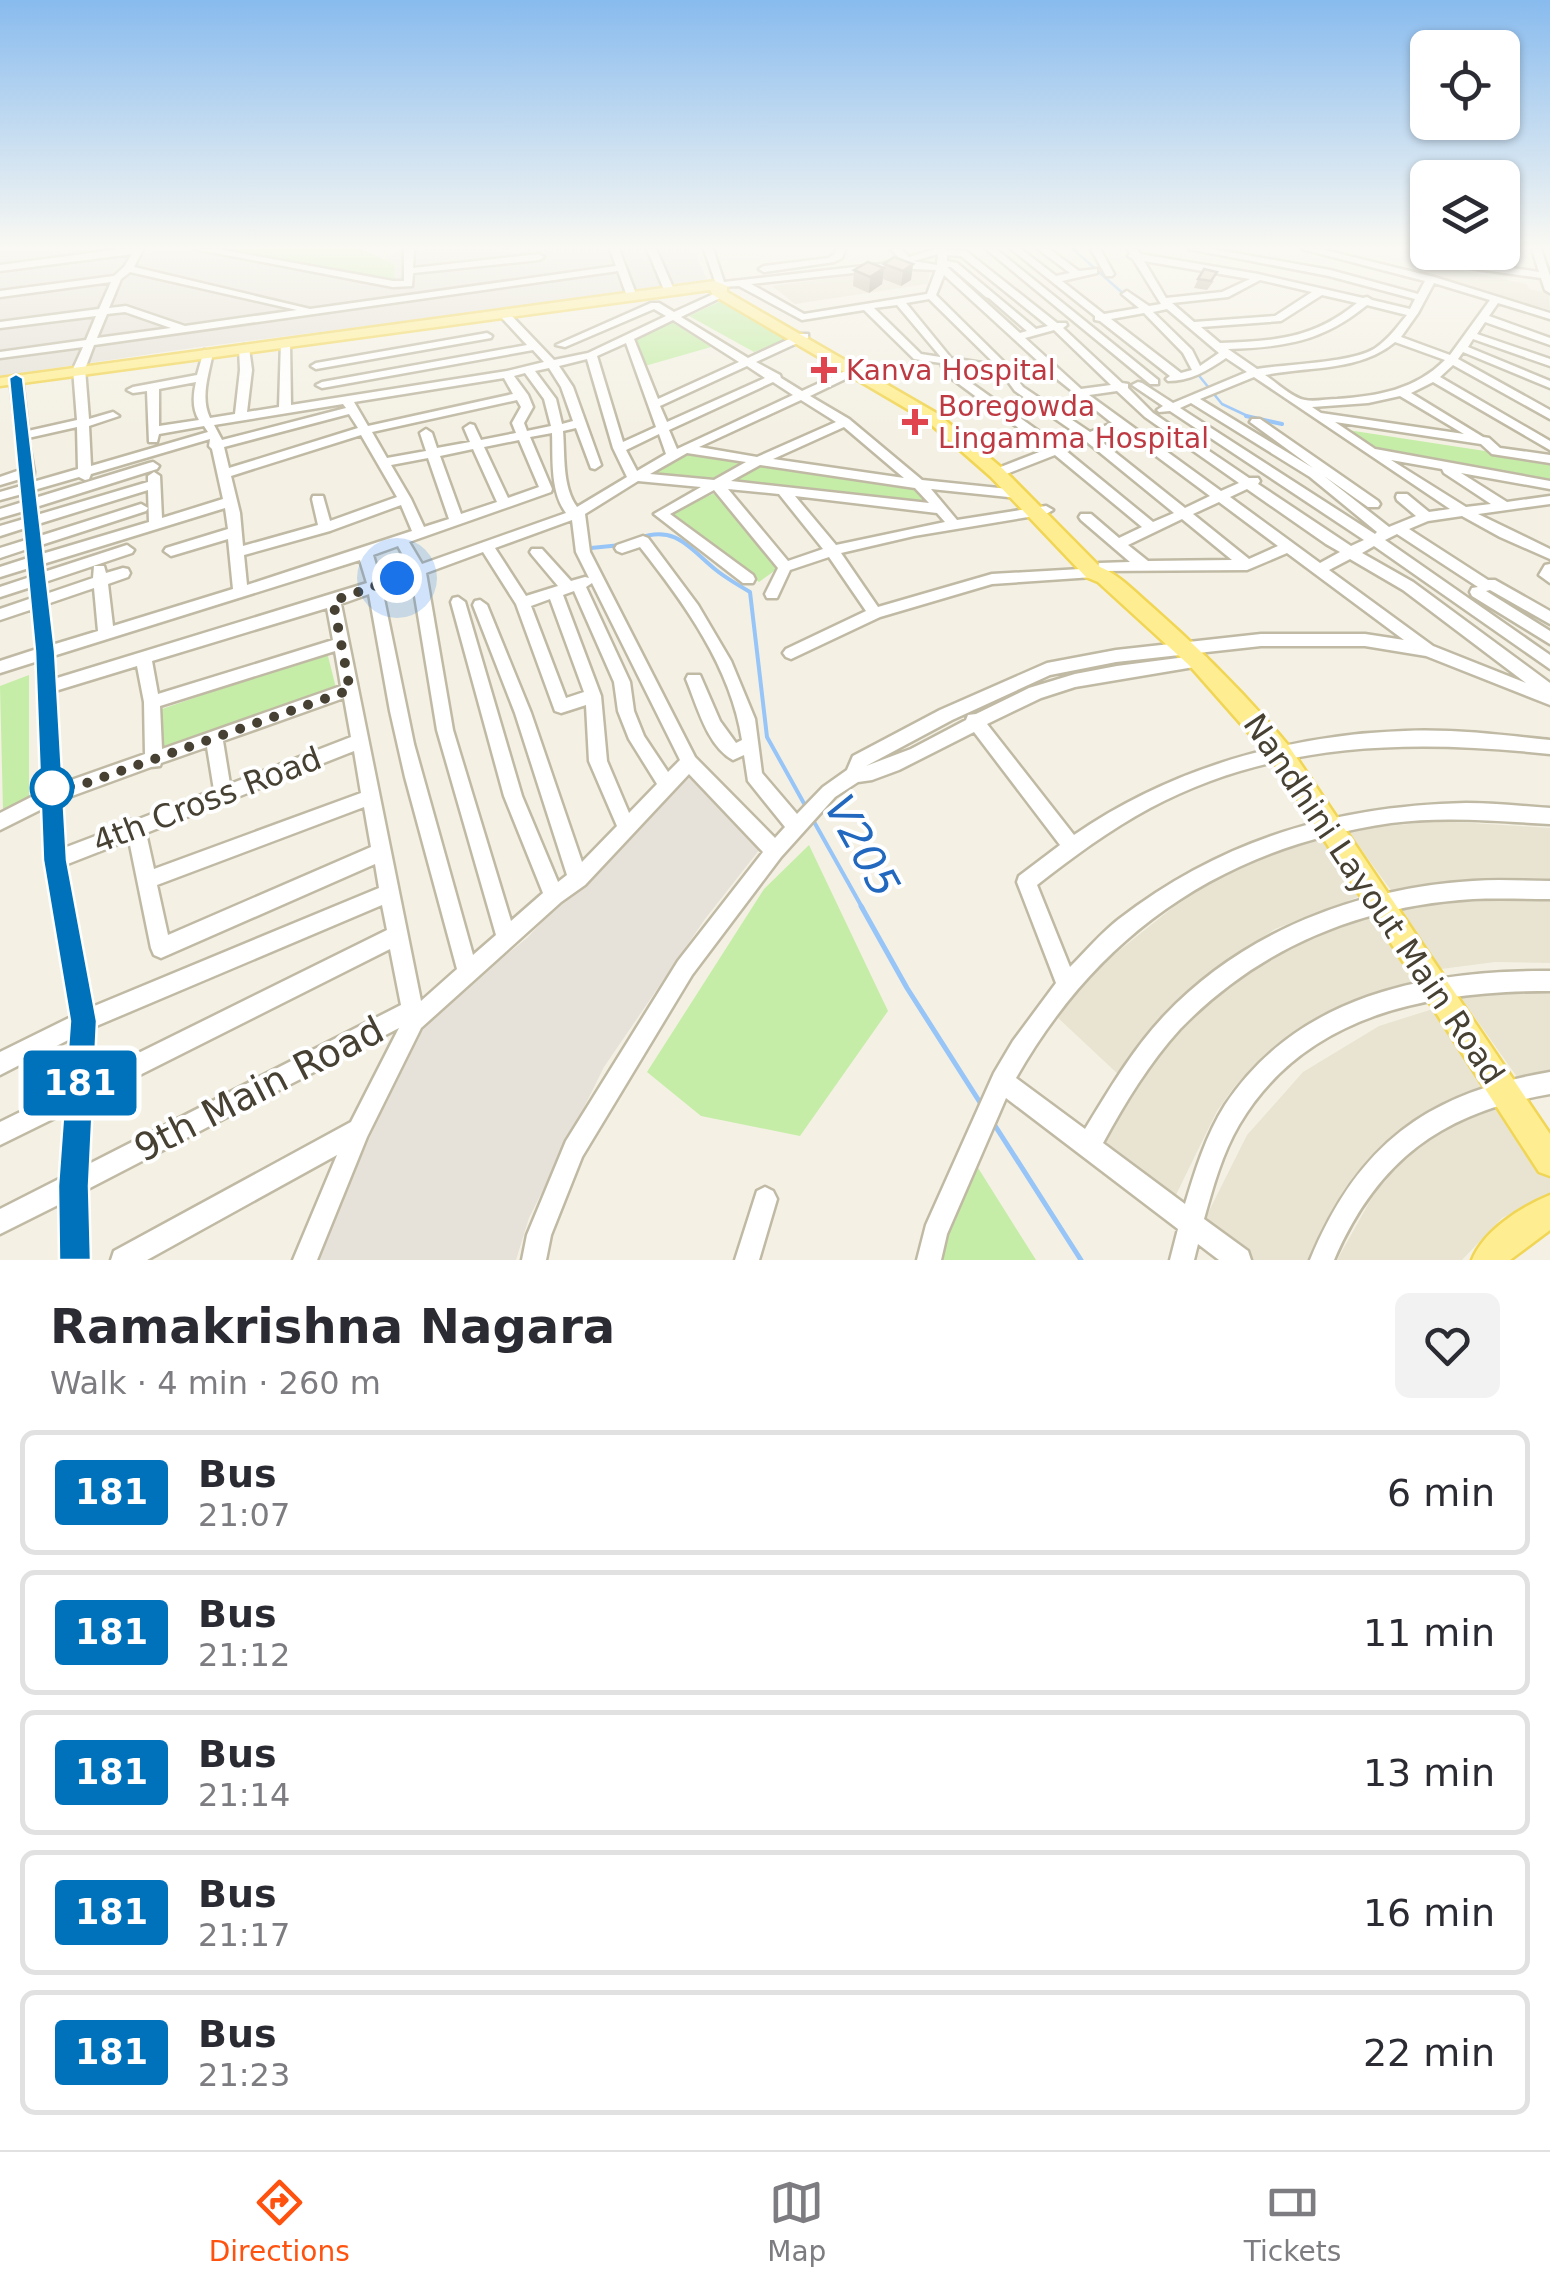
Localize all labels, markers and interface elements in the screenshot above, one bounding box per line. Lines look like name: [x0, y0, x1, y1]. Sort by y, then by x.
map controls: [1410, 30, 1520, 270]
button: locate: [1410, 30, 1520, 140]
button: layers: [1410, 160, 1520, 270]
place label: Kanva Hospital: [846, 354, 1056, 387]
marker: Kanva Hospital: [811, 357, 837, 383]
place label: Boregowda Lingamma Hospital: [938, 390, 1209, 455]
marker: Boregowda Lingamma Hospital: [902, 409, 928, 435]
your location: [372, 553, 422, 603]
street label: Nandhini Layout Main Road: [1236, 707, 1512, 1091]
street label: 4th Cross Road: [87, 739, 327, 861]
unlabelled marker: [31, 767, 73, 809]
water label: V205: [814, 786, 910, 906]
street label: 9th Main Road: [127, 1007, 391, 1171]
line badge: 181: [22, 1050, 138, 1116]
text: 181: [43, 1063, 117, 1103]
button: heart: [1395, 1293, 1500, 1398]
text: Ramakrishna Nagara: [50, 1298, 615, 1354]
text: Walk · 4 min · 260 m: [50, 1364, 381, 1402]
text: Bus: [198, 1452, 277, 1496]
text: 6 min: [1387, 1471, 1495, 1515]
text: 181: [75, 1472, 148, 1512]
text: 21:07: [198, 1496, 290, 1534]
text: Bus: [198, 1592, 277, 1636]
text: 11 min: [1363, 1611, 1495, 1655]
text: 181: [75, 1612, 148, 1652]
text: 21:12: [198, 1636, 290, 1674]
text: Bus: [198, 1732, 277, 1776]
text: 13 min: [1363, 1751, 1495, 1795]
text: 181: [75, 1752, 148, 1792]
text: 21:14: [198, 1776, 290, 1814]
text: Bus: [198, 1872, 277, 1916]
text: 16 min: [1363, 1891, 1495, 1935]
text: 181: [75, 1892, 148, 1932]
text: 21:17: [198, 1916, 290, 1954]
text: Bus: [198, 2012, 277, 2056]
text: 22 min: [1363, 2031, 1495, 2075]
text: 181: [75, 2032, 148, 2072]
text: 21:23: [198, 2056, 290, 2094]
tab: Directions: [209, 2175, 350, 2268]
tab: Map: [767, 2175, 826, 2268]
tab: Tickets: [1244, 2175, 1341, 2268]

